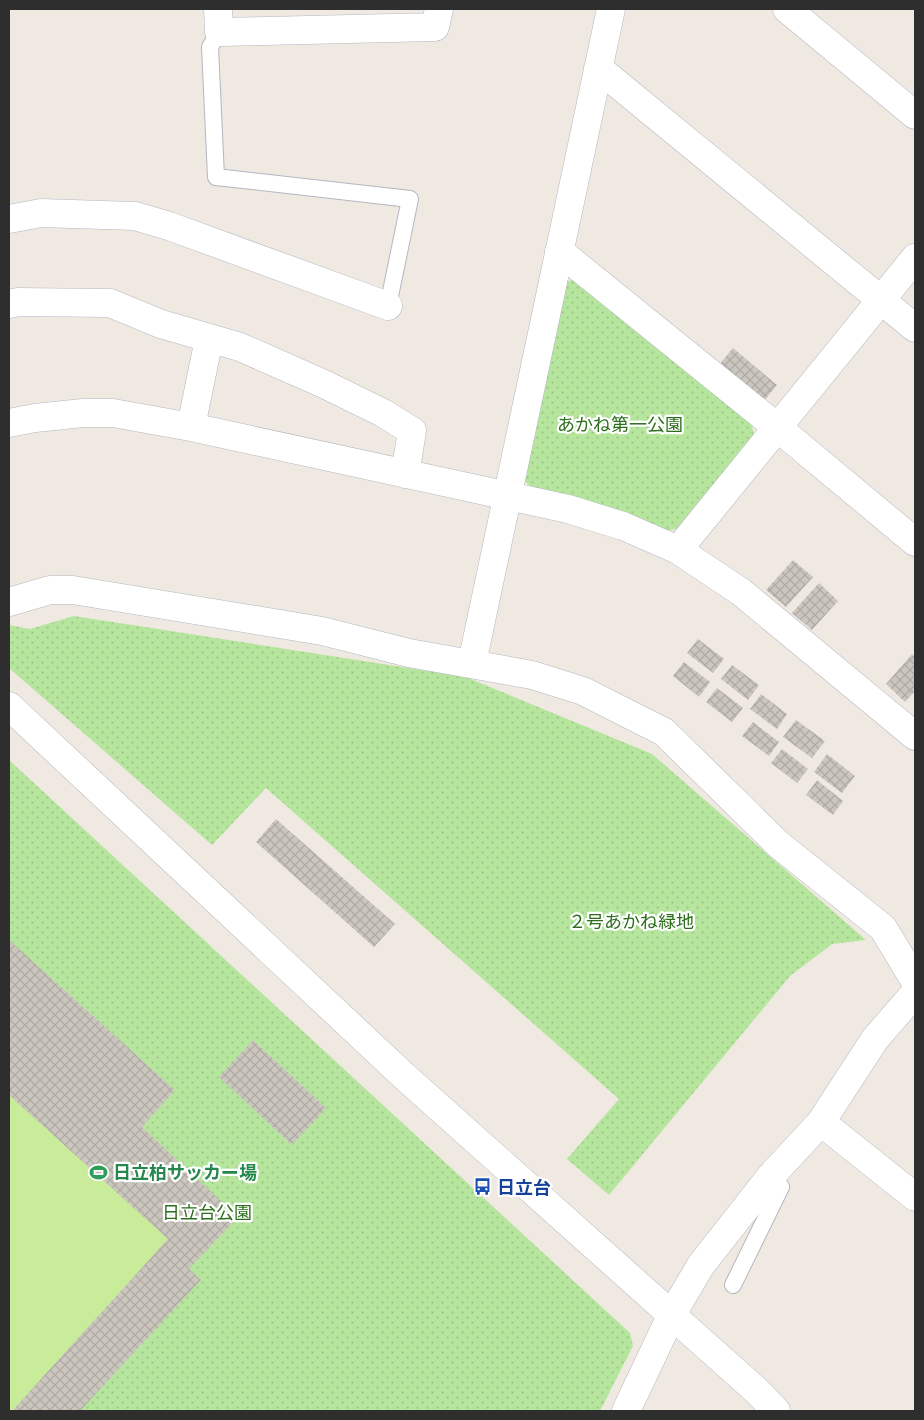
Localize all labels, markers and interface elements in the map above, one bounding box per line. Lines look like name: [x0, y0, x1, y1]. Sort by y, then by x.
park label: あかね第一公園: [557, 412, 683, 437]
park label: ２号あかね緑地: [568, 909, 694, 934]
place label: 日立柏サッカー場: [113, 1160, 257, 1185]
sports icon: 日立柏サッカー場: [89, 1162, 109, 1182]
place label: 日立台: [497, 1175, 551, 1200]
bus stop icon: 日立台: [473, 1177, 493, 1197]
park label: 日立台公園: [162, 1200, 252, 1225]

